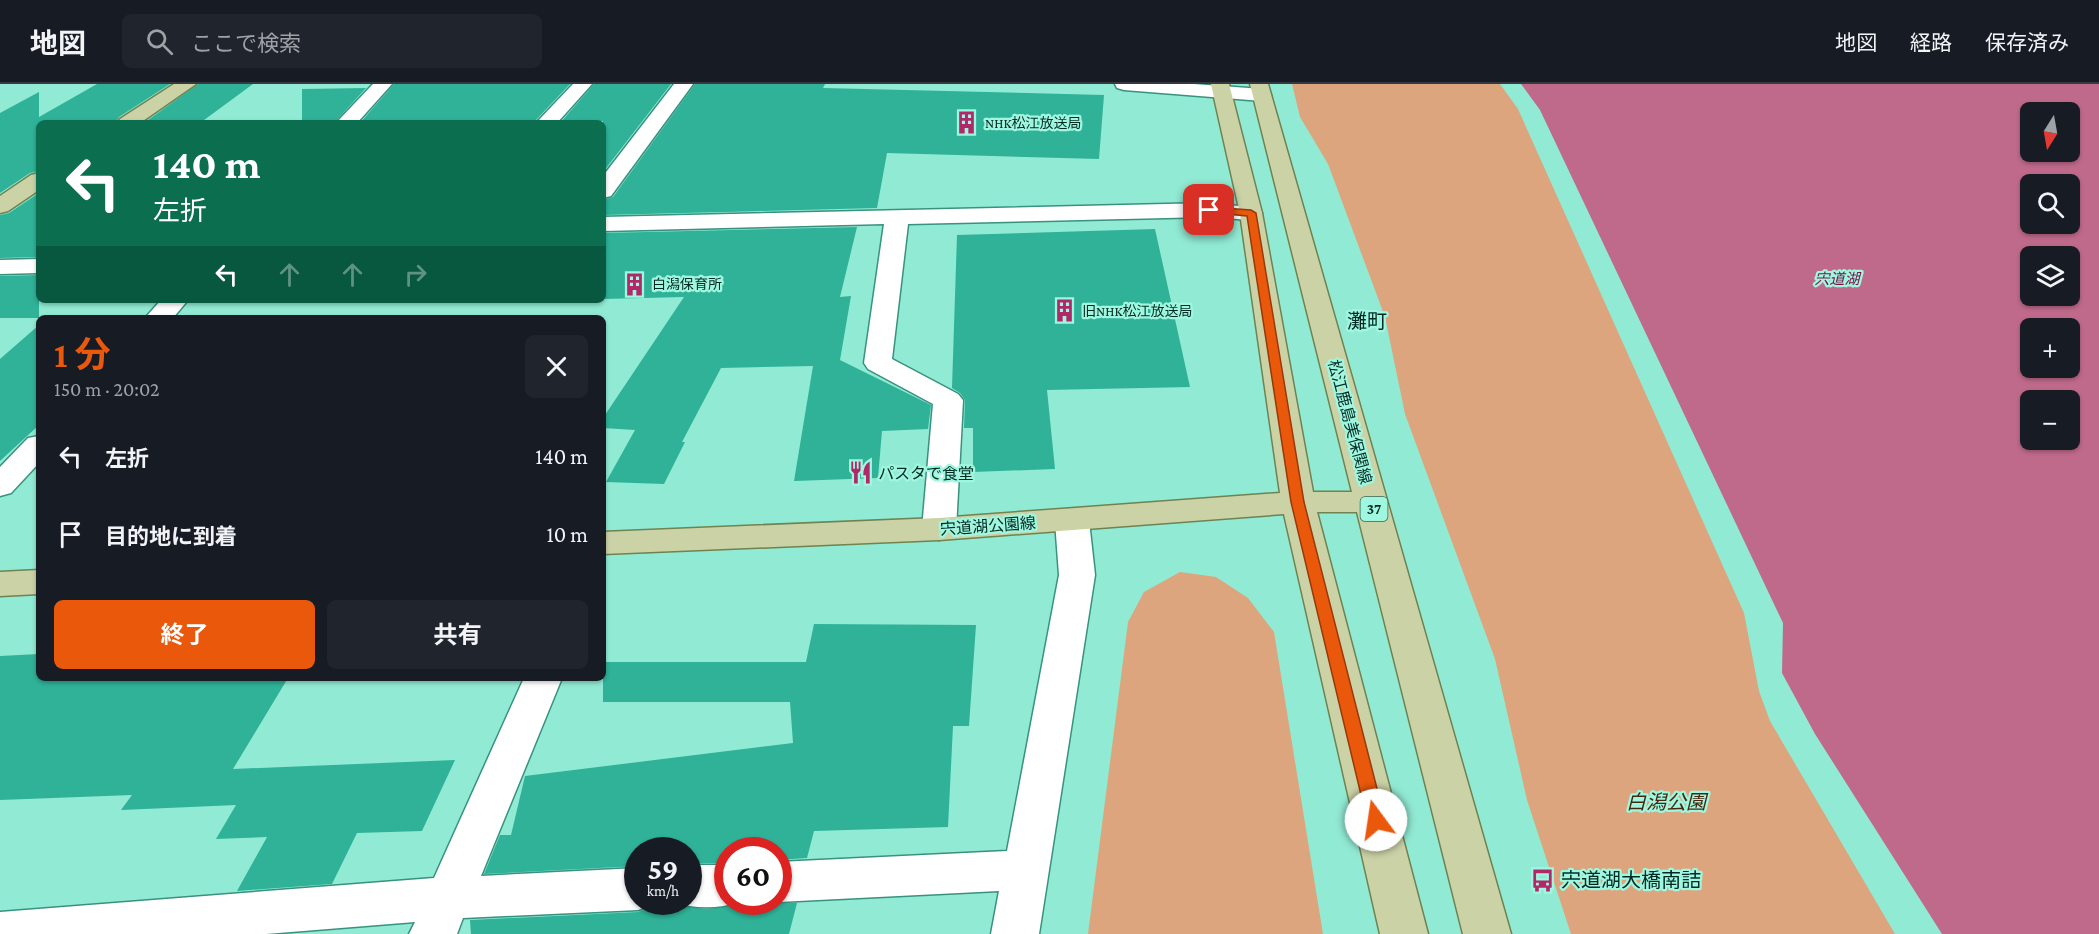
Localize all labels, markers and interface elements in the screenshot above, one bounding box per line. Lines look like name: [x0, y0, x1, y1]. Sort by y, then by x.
search box: [122, 14, 542, 68]
icon: search: [143, 25, 176, 58]
text: 地図: [30, 28, 86, 59]
text: ここで検索: [191, 31, 301, 56]
text: 地図: [1835, 31, 1877, 55]
text: 経路: [1910, 31, 1952, 55]
text: 保存済み: [1985, 31, 2069, 55]
north arrow: [2020, 102, 2080, 162]
map controls: [2020, 102, 2080, 450]
building icon: NHK松江放送局: [954, 110, 980, 136]
place label: NHK松江放送局: [985, 115, 1081, 131]
text: 140 m: [153, 140, 261, 187]
icon: left: [54, 144, 132, 222]
button: search: [2020, 174, 2080, 234]
pin: [1183, 184, 1234, 235]
icon: arrive: [1192, 193, 1225, 226]
text: 左折: [153, 196, 207, 226]
button: layers: [2020, 246, 2080, 306]
icon: left: [210, 258, 243, 291]
icon: ahead: [273, 258, 306, 291]
icon: ahead: [336, 258, 369, 291]
icon: right: [399, 258, 432, 291]
building icon: 白潟保育所: [621, 271, 647, 297]
water label: 宍道湖: [1814, 271, 1861, 287]
place label: 白潟保育所: [652, 276, 722, 292]
building icon: 旧NHK松江放送局: [1051, 298, 1077, 324]
place label: 旧NHK松江放送局: [1082, 303, 1192, 319]
district label: 灘町: [1347, 310, 1387, 332]
button: +: [2020, 318, 2080, 378]
text: 1 分: [54, 335, 110, 375]
button: close: [525, 335, 588, 398]
street label: 松江鹿島美保関線: [1325, 358, 1375, 486]
text: 150 m · 20:02: [54, 378, 160, 400]
button: −: [2020, 390, 2080, 450]
icon: left: [54, 440, 87, 473]
text: 140 m: [535, 444, 588, 469]
text: 左折: [105, 446, 149, 471]
restaurant icon: パスタで食堂: [847, 460, 873, 486]
place label: パスタで食堂: [878, 465, 974, 482]
road number: 37: [1360, 497, 1388, 521]
street label: 宍道湖公園線: [940, 514, 1036, 538]
icon: arrive: [54, 518, 87, 551]
text: 10 m: [546, 522, 588, 547]
text: 目的地に到着: [105, 524, 237, 549]
button: 終了: [54, 600, 315, 669]
button: 共有: [327, 600, 588, 669]
position arrow: [1344, 788, 1408, 852]
park label: 白潟公園: [1626, 791, 1709, 813]
speed limit sign: 60: [714, 837, 792, 915]
text: 59: [648, 852, 678, 885]
bus stop icon: 宍道湖大橋南詰: [1530, 867, 1556, 893]
place label: 宍道湖大橋南詰: [1561, 869, 1701, 891]
text: km/h: [647, 883, 679, 899]

